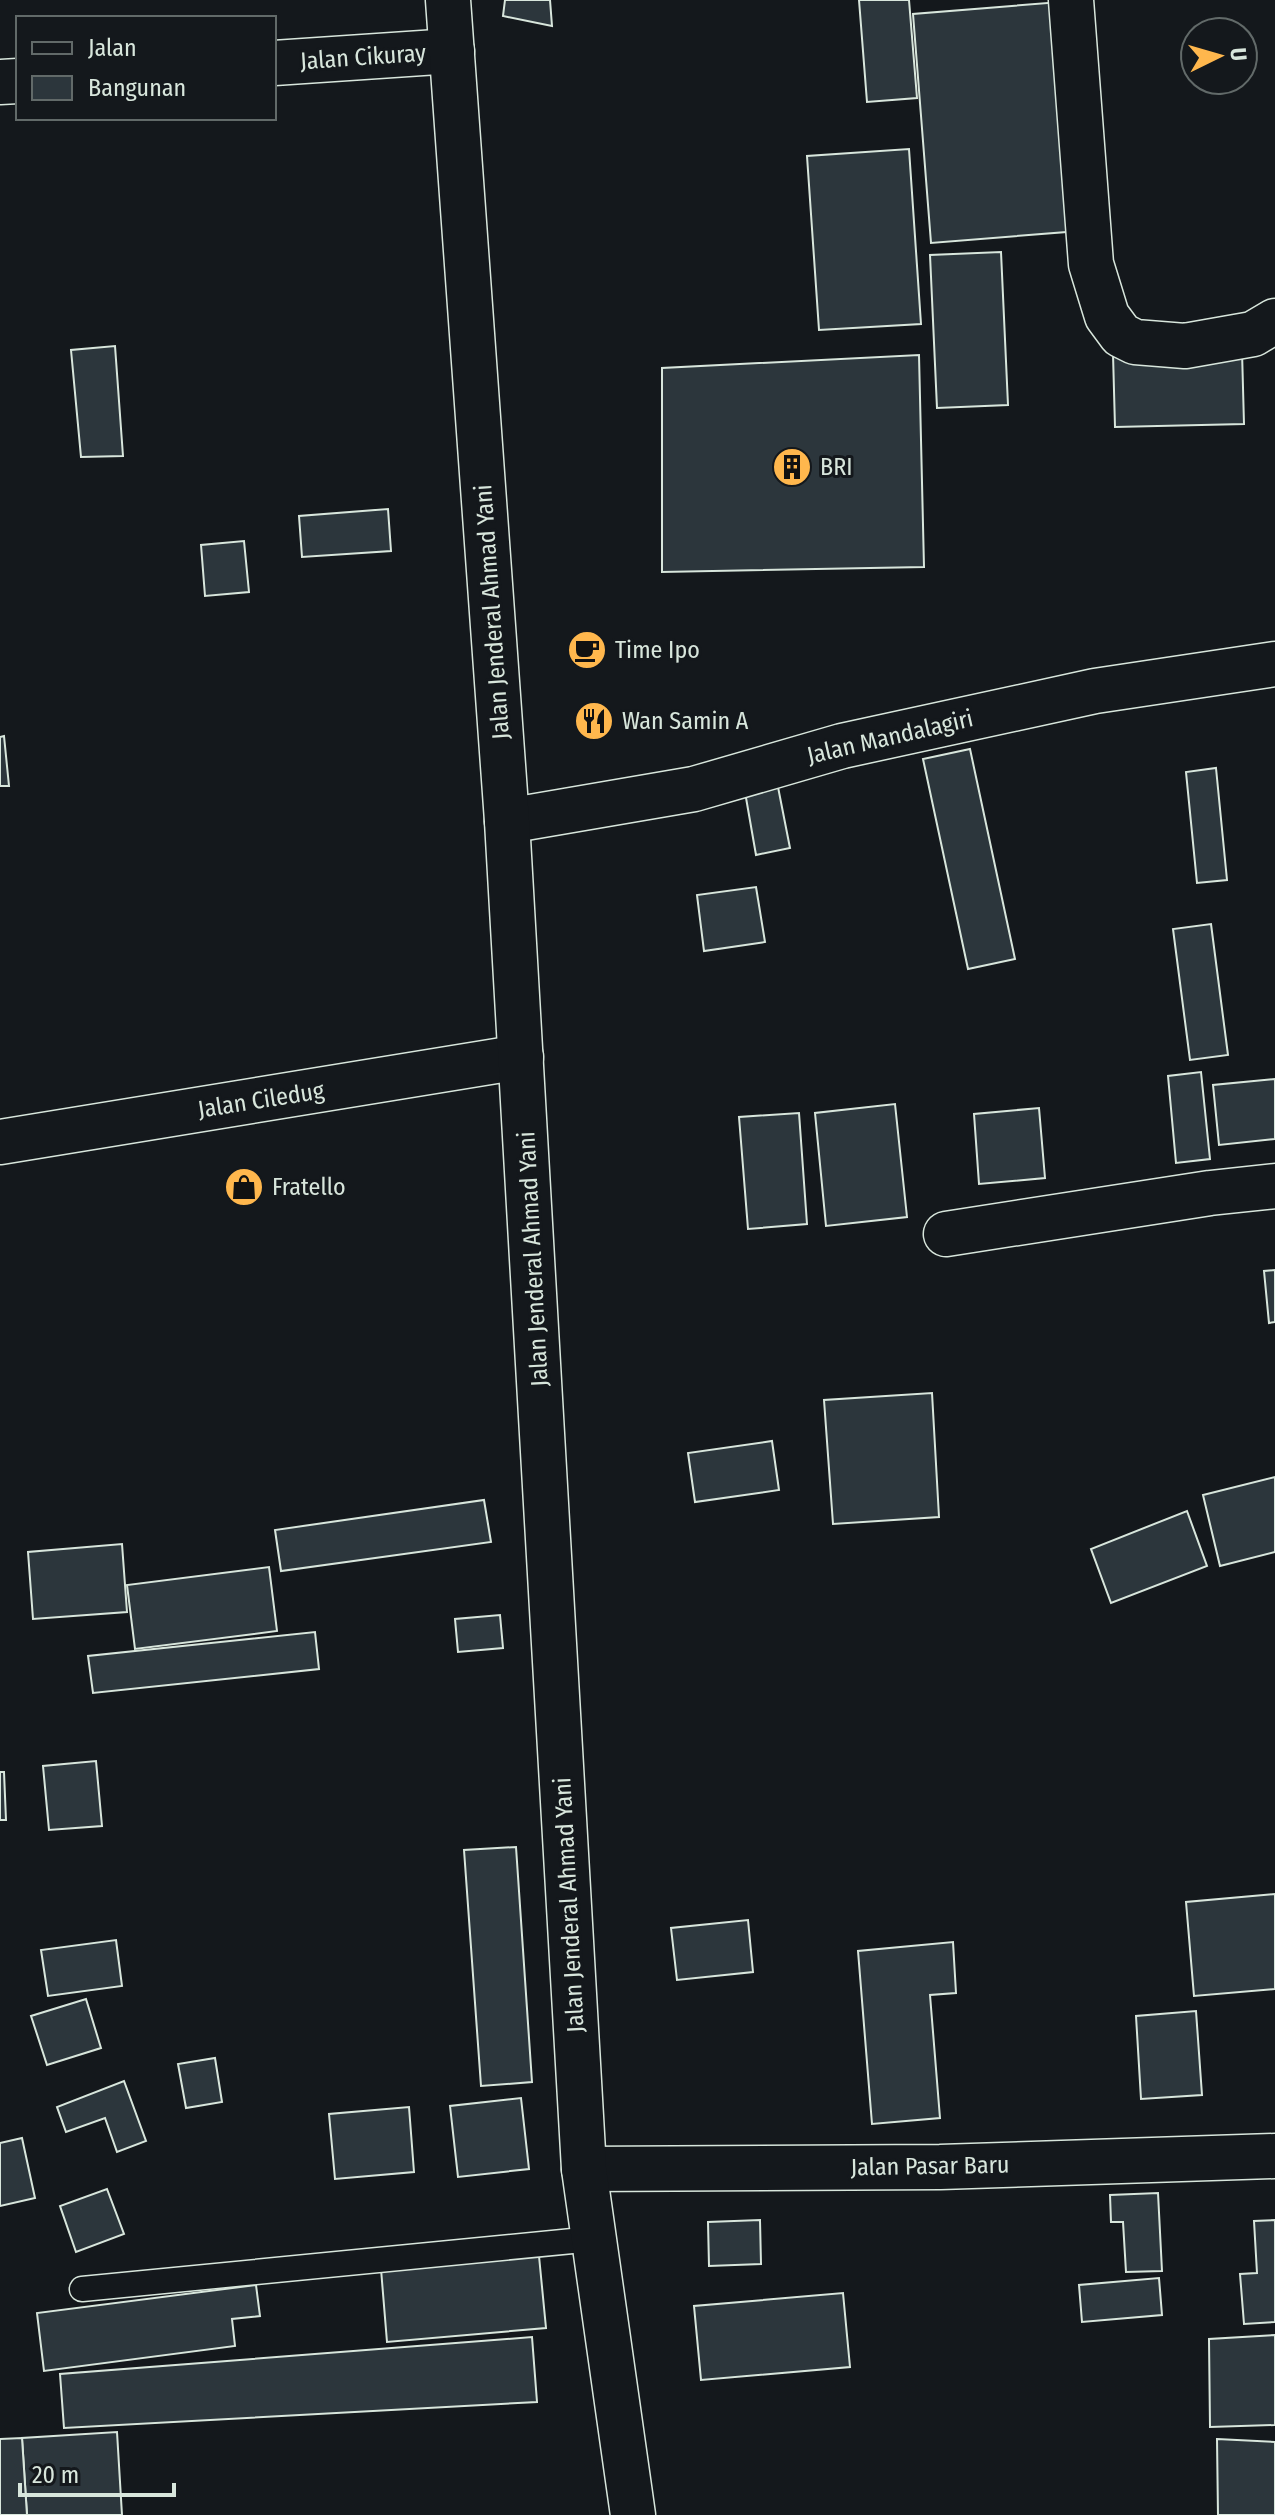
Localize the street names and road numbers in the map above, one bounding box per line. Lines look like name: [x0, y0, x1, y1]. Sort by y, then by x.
street label: Jalan Cikuray: [299, 39, 427, 75]
street label: Jalan Jenderal Ahmad Yani: [469, 483, 515, 741]
street label: Jalan Mandalagiri: [804, 704, 976, 770]
street label: Jalan Ciledug: [196, 1076, 327, 1124]
street label: Jalan Jenderal Ahmad Yani: [512, 1131, 554, 1387]
street label: Jalan Jenderal Ahmad Yani: [548, 1777, 590, 2033]
street label: Jalan Pasar Baru: [850, 2151, 1010, 2181]

